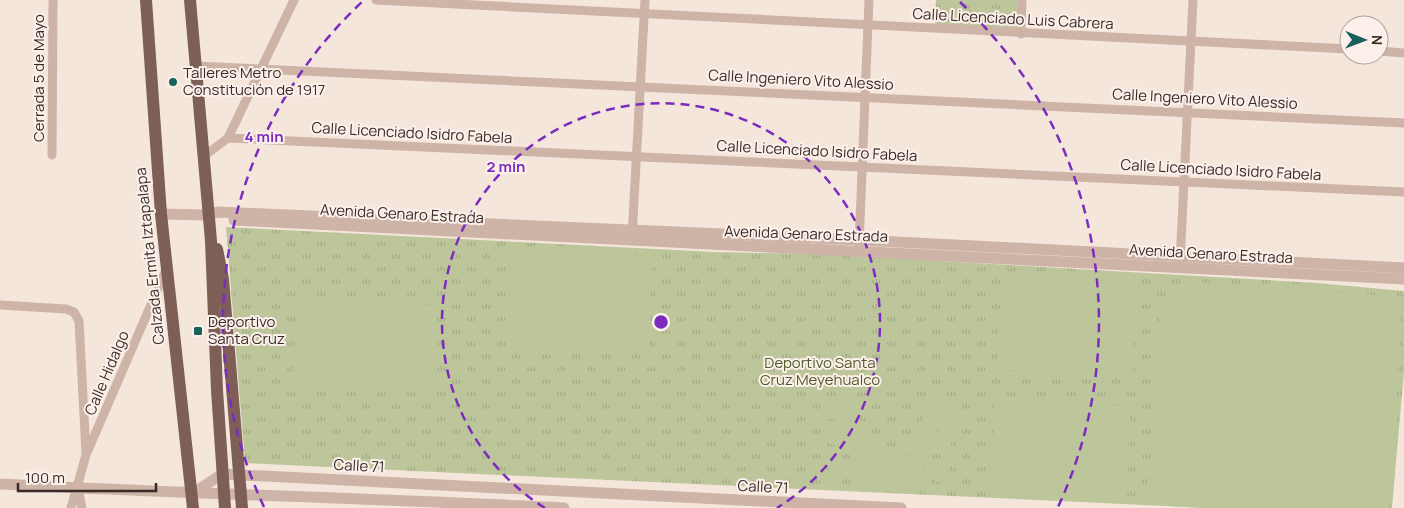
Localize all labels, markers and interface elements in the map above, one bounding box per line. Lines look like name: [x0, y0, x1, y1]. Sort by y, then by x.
street label: Calle Licenciado Luis Cabrera: [912, 3, 1114, 34]
street label: Cerrada 5 de Mayo: [28, 14, 49, 142]
north arrow: [1339, 15, 1389, 65]
text: N: [1368, 35, 1387, 45]
place label: Talleres Metro Constitución de 1917: [183, 62, 325, 100]
street label: Calle Ingeniero Vito Alessio: [708, 64, 894, 95]
marker: Talleres Metro Constitución de 1917: [167, 76, 179, 88]
street label: Calle Ingeniero Vito Alessio: [1112, 83, 1298, 114]
street label: Calle Licenciado Isidro Fabela: [311, 117, 513, 148]
text: 4 min: [244, 126, 284, 147]
street label: Calle Licenciado Isidro Fabela: [716, 135, 918, 166]
street label: Calle Licenciado Isidro Fabela: [1120, 154, 1322, 185]
text: 2 min: [486, 156, 526, 177]
street label: Calzada Ermita Iztapalapa: [130, 166, 169, 346]
street label: Avenida Genaro Estrada: [320, 199, 484, 228]
street label: Avenida Genaro Estrada: [724, 220, 888, 247]
street label: Avenida Genaro Estrada: [1129, 239, 1293, 268]
place label: Deportivo Santa Cruz: [208, 311, 285, 349]
centre of rings: [652, 313, 670, 331]
marker: Deportivo Santa Cruz: [192, 325, 204, 337]
street label: Calle Hidalgo: [79, 327, 134, 418]
park label: Deportivo Santa Cruz Meyehualco: [760, 352, 880, 390]
street label: Calle 71: [333, 454, 385, 477]
scale bar: [18, 460, 155, 492]
text: 100 m: [25, 467, 65, 488]
street label: Calle 71: [737, 475, 789, 498]

